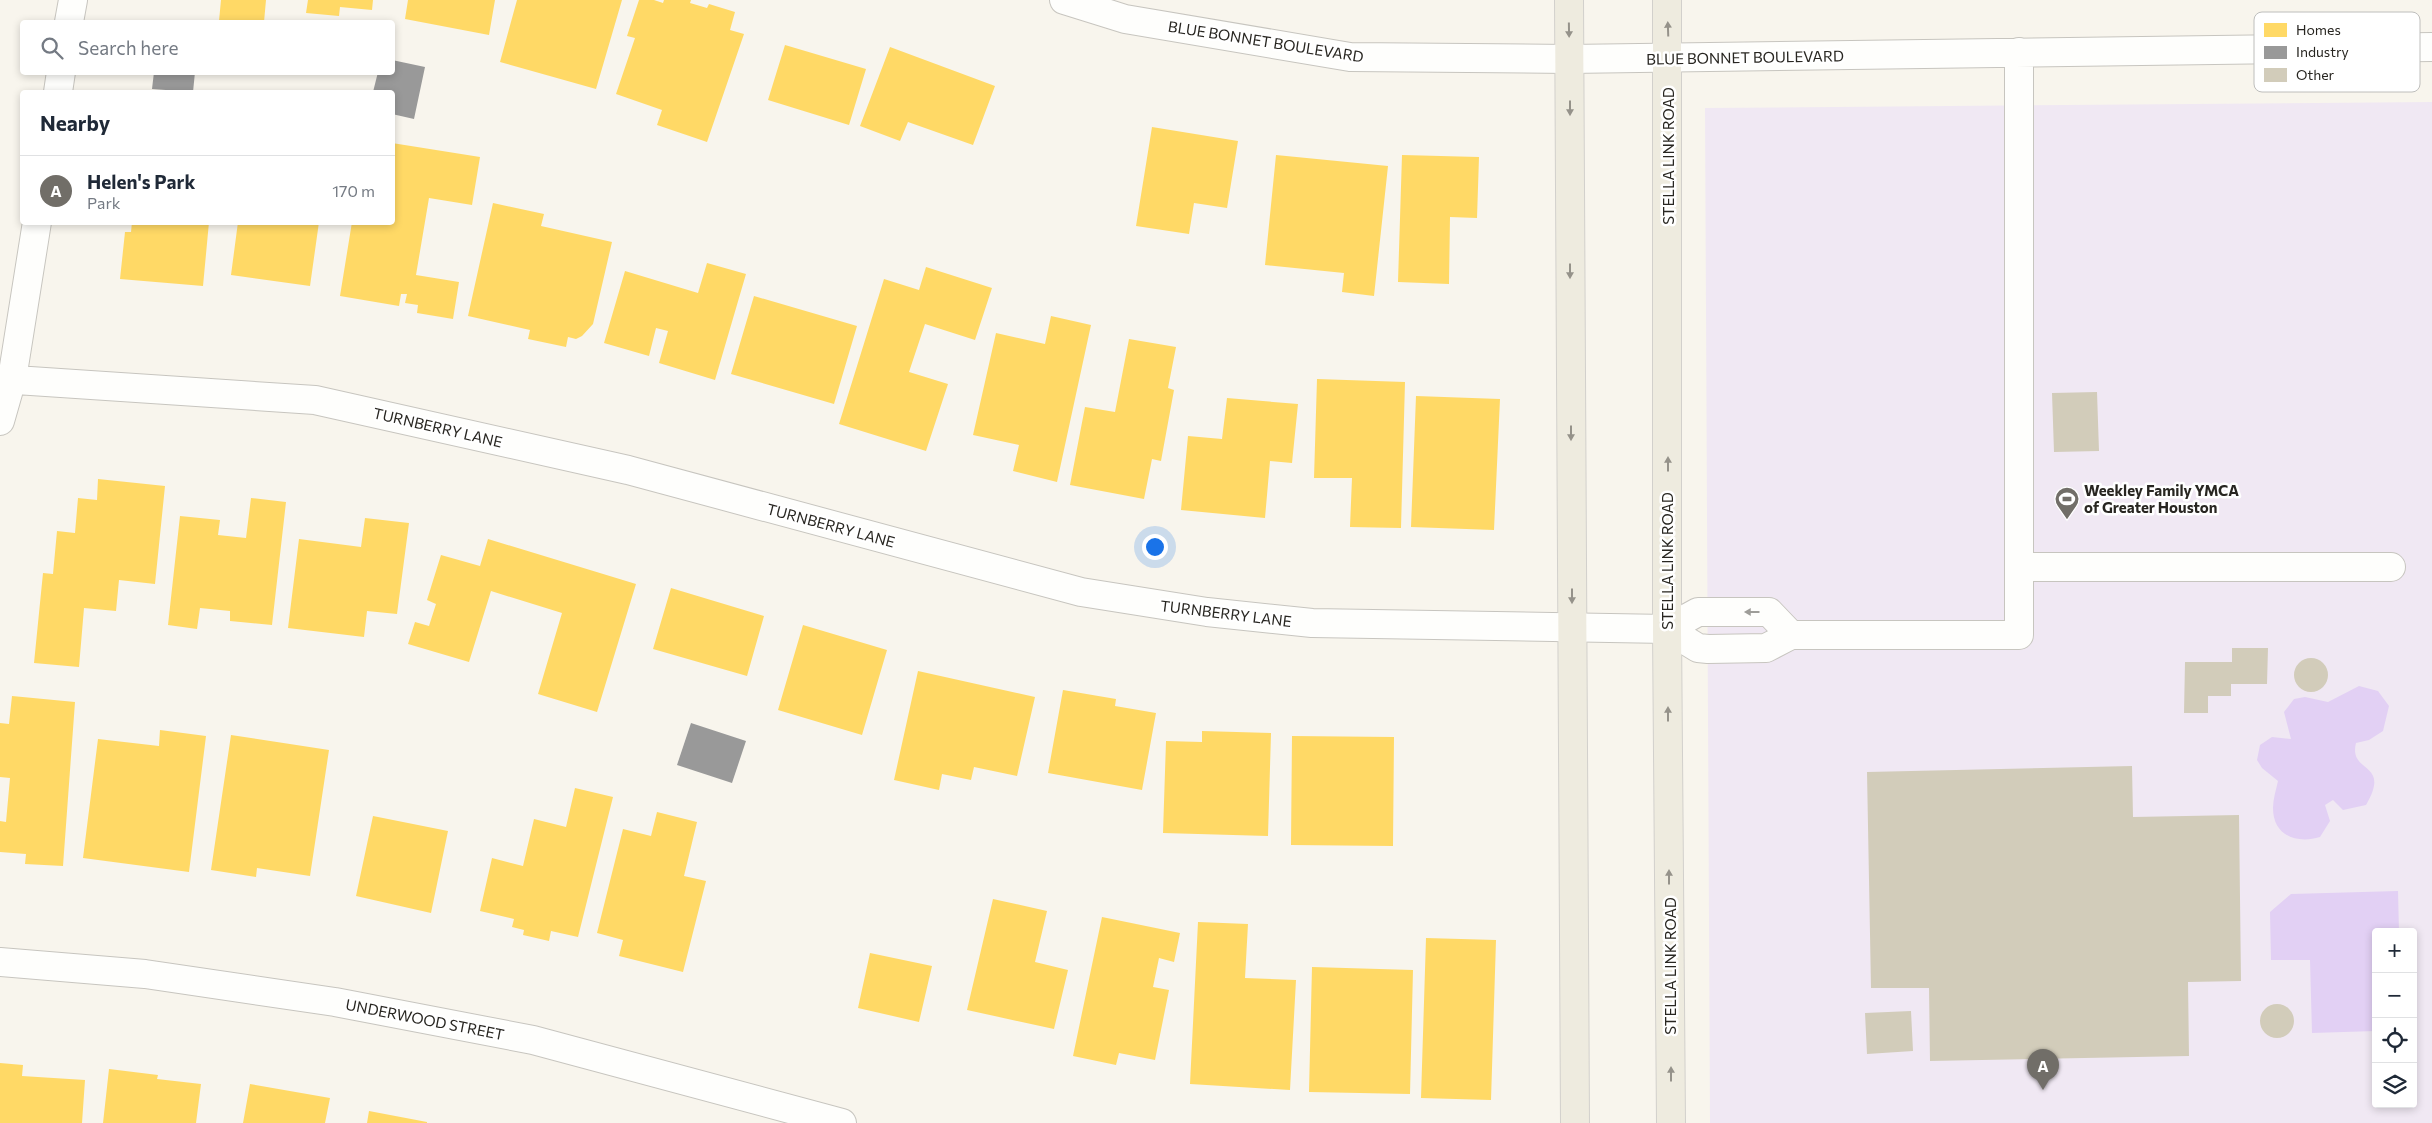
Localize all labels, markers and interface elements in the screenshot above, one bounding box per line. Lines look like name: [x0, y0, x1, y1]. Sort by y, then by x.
legend: [2254, 12, 2420, 92]
street label: BLUE BONNET BOULEVARD: [1167, 17, 1365, 65]
search box: [20, 20, 395, 75]
one-way arrow: [1663, 21, 1671, 37]
text: Homes: [2296, 21, 2341, 38]
one-way arrow: [1565, 22, 1573, 38]
icon: search: [38, 34, 66, 62]
text: Search here: [78, 36, 178, 59]
text: Industry: [2296, 43, 2349, 60]
street label: BLUE BONNET BOULEVARD: [1646, 46, 1844, 68]
text: Other: [2296, 66, 2335, 83]
street label: STELLA LINK ROAD: [1659, 87, 1677, 225]
one-way arrow: [1566, 100, 1574, 116]
text: Nearby: [40, 110, 110, 135]
text: Helen's Park: [87, 170, 195, 193]
text: A: [50, 181, 62, 200]
text: 170 m: [332, 181, 375, 200]
text: Park: [87, 193, 120, 212]
one-way arrow: [1566, 263, 1574, 279]
street label: TURNBERRY LANE: [372, 403, 504, 451]
one-way arrow: [1567, 425, 1575, 441]
one-way arrow: [1664, 456, 1672, 472]
place label: Weekley Family YMCA of Greater Houston: [2084, 481, 2239, 516]
sports icon: Weekley Family YMCA of Greater Houston: [2054, 486, 2080, 520]
street label: STELLA LINK ROAD: [1658, 492, 1676, 630]
street label: TURNBERRY LANE: [765, 499, 897, 551]
your location: [1142, 534, 1168, 560]
one-way arrow: [1568, 588, 1576, 604]
street label: TURNBERRY LANE: [1159, 596, 1293, 630]
one-way arrow: [1744, 608, 1760, 616]
one-way arrow: [1664, 706, 1672, 722]
one-way arrow: [1665, 869, 1673, 885]
street label: STELLA LINK ROAD: [1661, 897, 1679, 1035]
map controls: [2372, 928, 2417, 1108]
button: +: [2372, 928, 2417, 973]
button: −: [2372, 973, 2417, 1018]
street label: UNDERWOOD STREET: [344, 995, 506, 1043]
button: locate: [2372, 1018, 2417, 1063]
pin: A: [2027, 1049, 2059, 1090]
button: layers: [2372, 1063, 2417, 1108]
one-way arrow: [1667, 1066, 1675, 1082]

